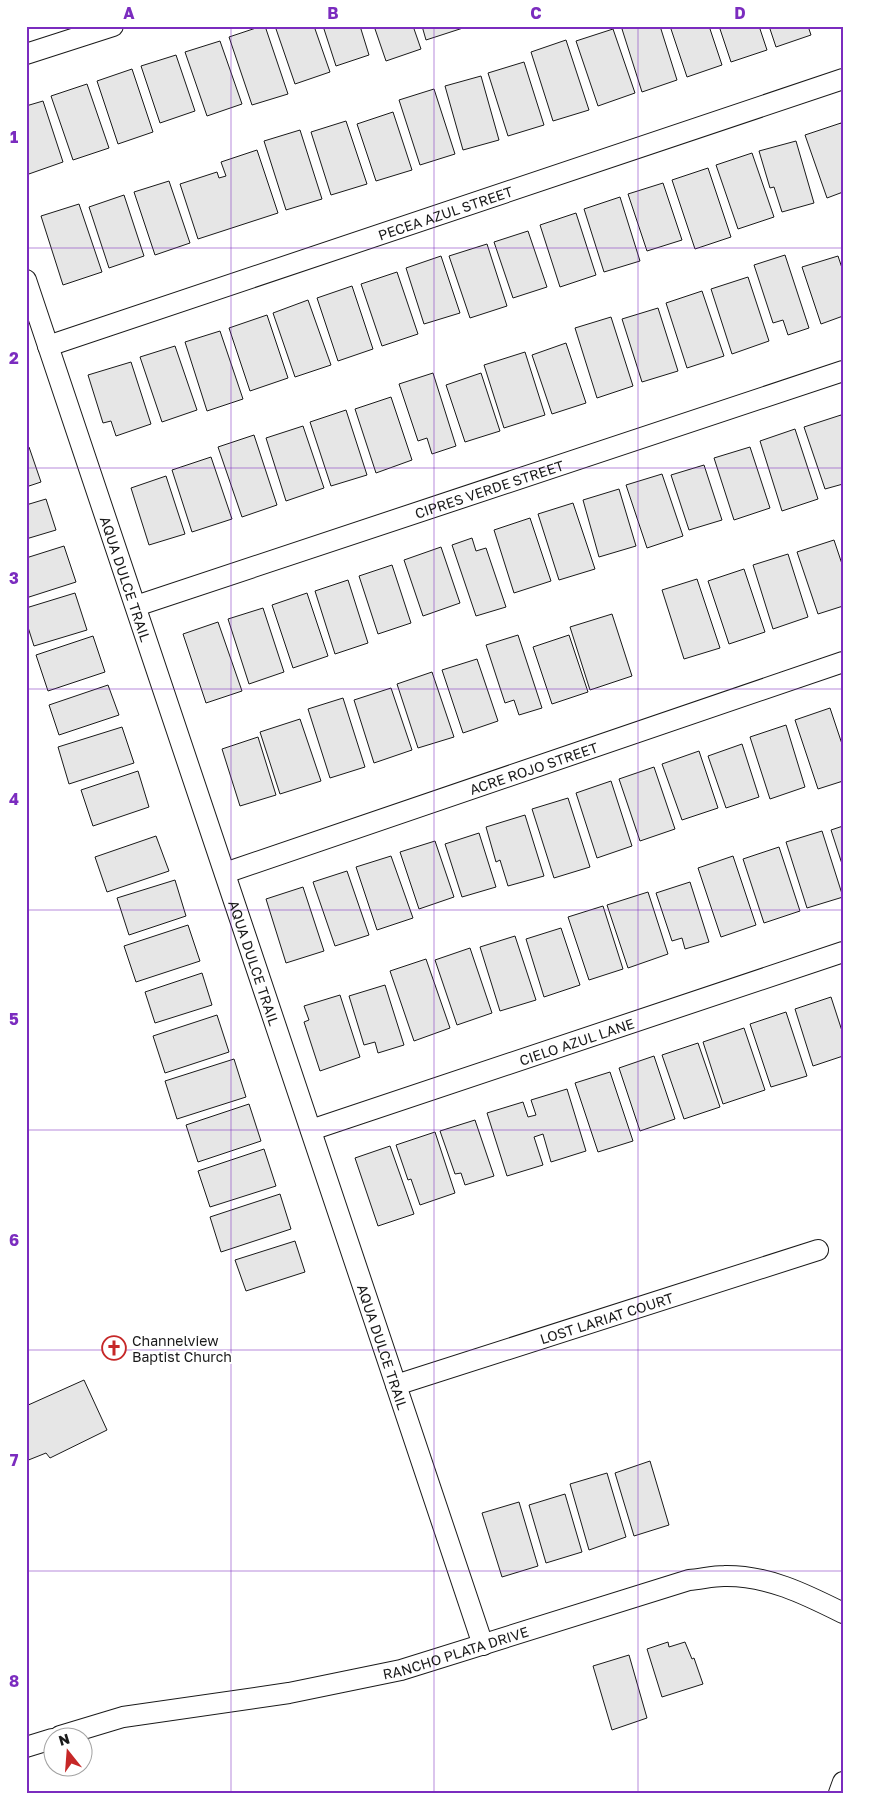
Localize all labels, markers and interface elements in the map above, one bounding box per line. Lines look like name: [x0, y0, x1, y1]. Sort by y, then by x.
text: A: [123, 3, 135, 23]
text: B: [327, 3, 339, 23]
text: C: [530, 3, 542, 23]
text: D: [734, 3, 746, 23]
text: 1: [10, 127, 18, 147]
street label: PECEA AZUL STREET: [376, 182, 515, 243]
text: 2: [9, 348, 19, 368]
street label: CIPRES VERDE STREET: [412, 456, 566, 521]
street label: AQUA DULCE TRAIL: [97, 514, 155, 644]
text: 3: [9, 568, 19, 588]
street label: ACRE ROJO STREET: [467, 738, 600, 797]
text: 4: [9, 789, 19, 809]
street label: AQUA DULCE TRAIL: [226, 898, 283, 1028]
text: 5: [9, 1009, 19, 1029]
street label: CIELO AZUL LANE: [517, 1014, 636, 1068]
text: 6: [9, 1230, 19, 1250]
street label: AQUA DULCE TRAIL: [354, 1282, 412, 1412]
street label: LOST LARIAT COURT: [538, 1288, 676, 1347]
place label: Channelview Baptist Church: [132, 1332, 232, 1365]
church icon: Channelview Baptist Church: [101, 1335, 127, 1361]
text: 7: [10, 1450, 19, 1470]
street label: RANCHO PLATA DRIVE: [381, 1622, 530, 1682]
text: 8: [9, 1671, 19, 1691]
north arrow: [42, 1726, 92, 1776]
text: N: [56, 1729, 72, 1749]

